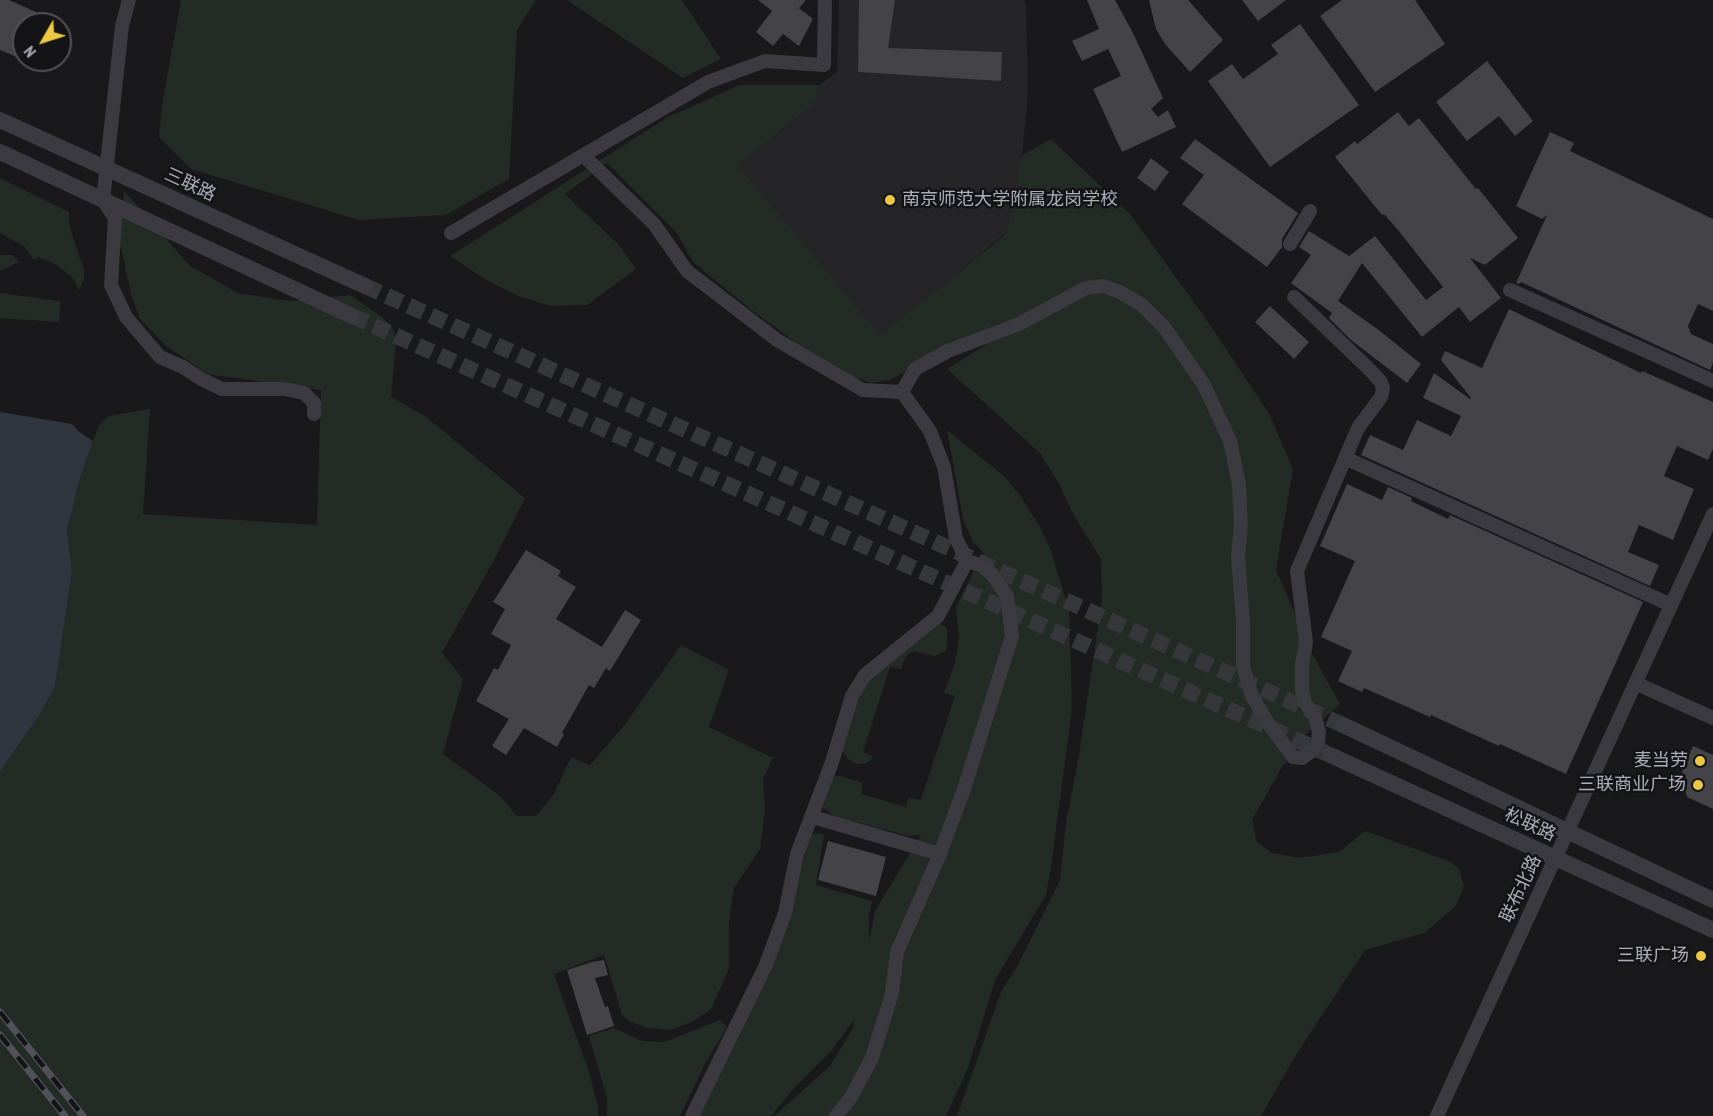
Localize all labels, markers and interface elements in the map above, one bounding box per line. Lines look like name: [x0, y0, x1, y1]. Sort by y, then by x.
north arrow: [12, 12, 72, 72]
text: N: [19, 42, 40, 62]
street label: 三联路: [161, 164, 219, 206]
place label: 南京师范大学附属龙岗学校: [902, 189, 1118, 211]
marker: 南京师范大学附属龙岗学校: [883, 193, 897, 207]
place label: 麦当劳: [1634, 750, 1688, 772]
marker: 麦当劳: [1693, 754, 1707, 768]
place label: 三联商业广场: [1578, 774, 1686, 796]
marker: 三联商业广场: [1691, 778, 1705, 792]
street label: 松联路: [1501, 804, 1559, 846]
street label: 联布北路: [1496, 852, 1546, 926]
place label: 三联广场: [1617, 945, 1689, 967]
marker: 三联广场: [1694, 949, 1708, 963]

